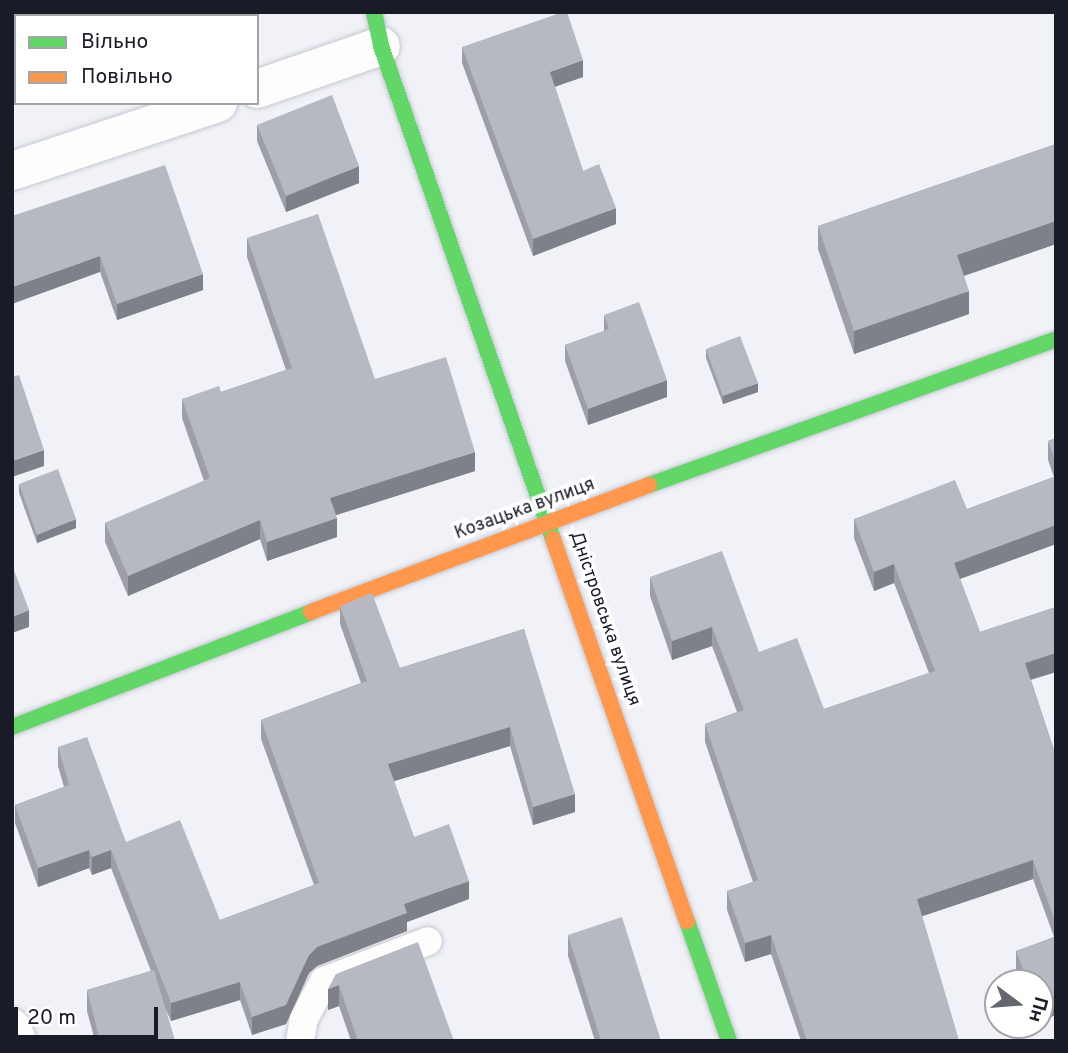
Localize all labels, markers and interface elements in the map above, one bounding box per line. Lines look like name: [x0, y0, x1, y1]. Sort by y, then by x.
legend: [14, 14, 259, 105]
text: Вільно: [81, 29, 148, 56]
text: Повільно: [81, 64, 173, 91]
street label: Козацька вулиця: [452, 475, 598, 545]
street label: Дністровська вулиця: [564, 529, 644, 709]
north arrow: [984, 969, 1054, 1039]
scale bar: [18, 993, 161, 1038]
text: Пн: [1022, 994, 1052, 1025]
text: 20 m: [27, 1005, 76, 1032]

